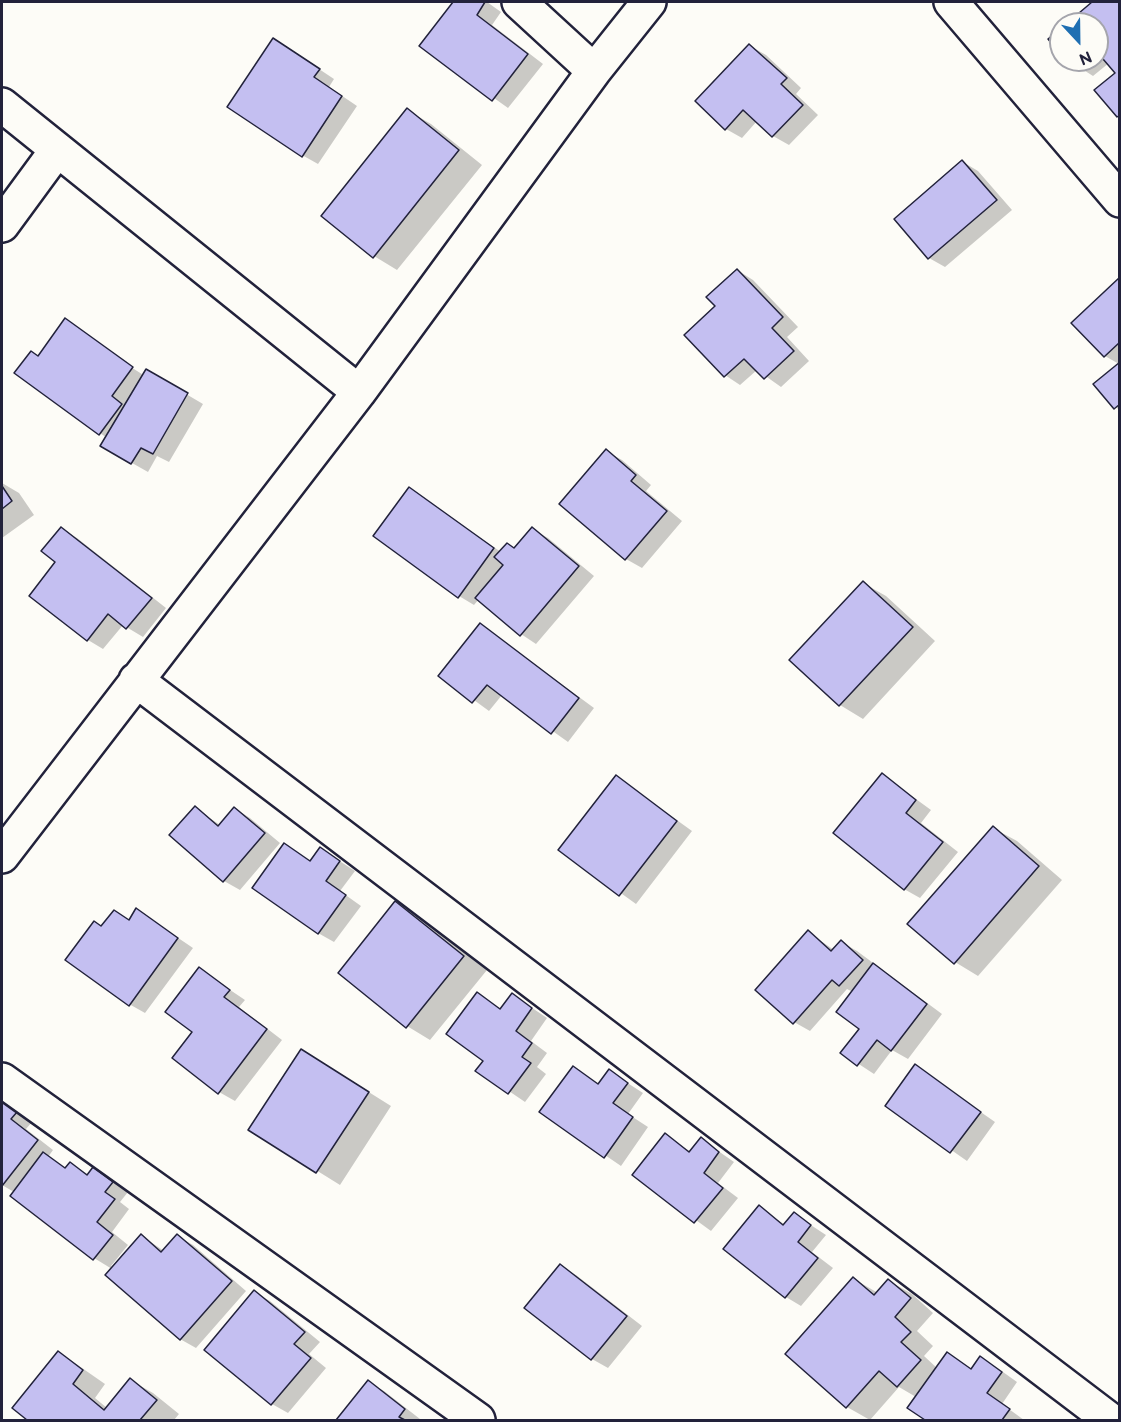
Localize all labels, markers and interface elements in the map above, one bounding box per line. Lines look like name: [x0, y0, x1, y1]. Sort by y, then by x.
north arrow: [1049, 12, 1109, 72]
text: N: [1076, 46, 1094, 68]

